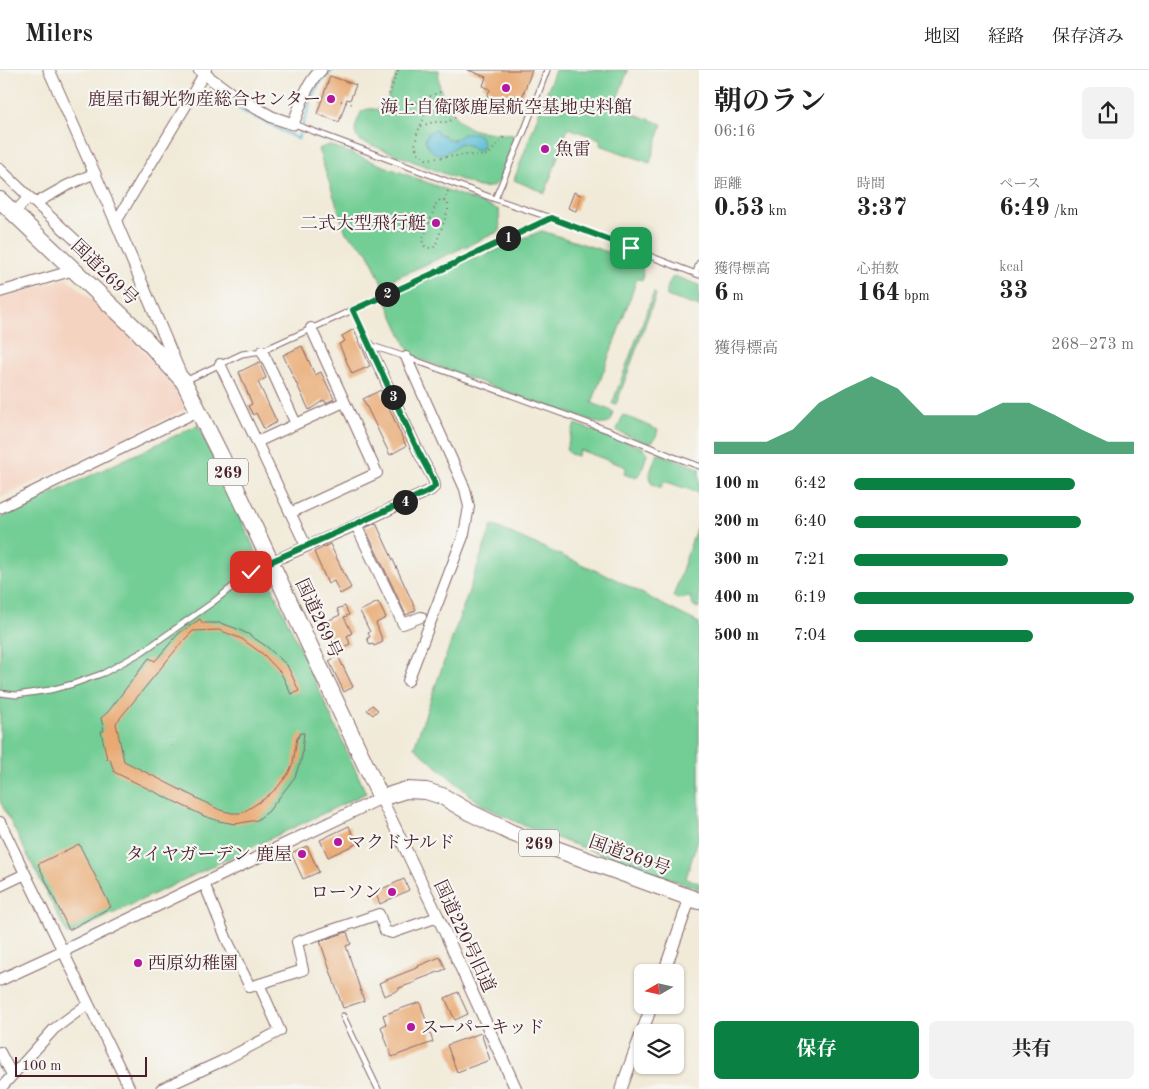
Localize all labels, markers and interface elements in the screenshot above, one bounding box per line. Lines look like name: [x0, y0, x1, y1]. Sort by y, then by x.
text: Milers: [25, 23, 93, 47]
text: 地図: [924, 28, 960, 46]
text: 経路: [988, 28, 1024, 46]
text: 保存済み: [1052, 28, 1124, 46]
marker: 海上自衛隊鹿屋航空基地史料館: [500, 82, 512, 94]
button: share: [1082, 87, 1134, 139]
place label: 鹿屋市観光物産総合センター: [88, 89, 321, 109]
text: 朝のラン: [714, 89, 826, 117]
marker: 鹿屋市観光物産総合センター: [325, 93, 337, 105]
place label: 海上自衛隊鹿屋航空基地史料館: [380, 97, 632, 117]
text: 06:16: [714, 124, 756, 140]
place label: 魚雷: [555, 139, 591, 159]
marker: 魚雷: [539, 143, 551, 155]
text: 距離: [714, 177, 742, 191]
text: 時間: [857, 177, 885, 191]
text: ペース: [999, 177, 1041, 191]
text: 0.53: [714, 196, 765, 221]
text: 3:37: [857, 196, 907, 221]
text: 6:49: [999, 196, 1050, 221]
text: km: [765, 204, 787, 218]
text: /km: [1050, 204, 1078, 218]
place label: 二式大型飛行艇: [300, 213, 426, 233]
marker: 二式大型飛行艇: [430, 217, 442, 229]
pin: 1: [496, 226, 520, 250]
pin: [610, 227, 652, 269]
text: 1: [504, 231, 513, 245]
icon: arrive: [617, 234, 645, 262]
street label: 国道269号: [67, 235, 143, 309]
text: kcal: [999, 260, 1023, 274]
text: 獲得標高: [714, 262, 770, 276]
text: 心拍数: [857, 262, 899, 276]
text: 33: [999, 279, 1028, 304]
text: 6: [714, 281, 729, 306]
text: 164: [857, 281, 900, 306]
pin: 2: [374, 282, 400, 306]
text: 2: [383, 287, 392, 301]
text: m: [729, 289, 744, 303]
text: bpm: [900, 289, 930, 303]
text: 268–273 m: [1051, 337, 1134, 353]
text: 獲得標高: [714, 341, 778, 357]
pin: 3: [380, 384, 406, 410]
text: 3: [389, 390, 398, 404]
road number: 269: [208, 458, 248, 486]
text: 100 m: [714, 476, 759, 492]
text: 6:42: [794, 476, 826, 492]
pin: 4: [392, 490, 418, 514]
text: 4: [401, 495, 410, 509]
text: 200 m: [714, 514, 759, 530]
text: 6:40: [794, 514, 826, 530]
pin: [230, 551, 272, 593]
text: 300 m: [714, 552, 759, 568]
text: 7:21: [794, 552, 826, 568]
icon: check: [237, 558, 265, 586]
street label: 国道269号: [292, 575, 346, 661]
text: 400 m: [714, 590, 759, 606]
text: 6:19: [794, 590, 826, 606]
text: 500 m: [714, 628, 759, 644]
text: 7:04: [794, 628, 826, 644]
road number: 269: [519, 830, 559, 856]
street label: 国道269号: [586, 831, 674, 879]
place label: マクドナルド: [348, 834, 455, 852]
marker: マクドナルド: [332, 836, 344, 848]
place label: タイヤガーデン 鹿屋: [126, 844, 292, 864]
marker: タイヤガーデン 鹿屋: [296, 848, 308, 860]
street label: 国道220号旧道: [430, 877, 500, 995]
place label: ローソン: [311, 884, 382, 902]
marker: ローソン: [386, 886, 398, 898]
place label: 西原幼稚園: [148, 953, 238, 973]
marker: 西原幼稚園: [132, 957, 144, 969]
north arrow: [634, 964, 684, 1014]
map controls: [634, 964, 684, 1074]
place label: スーパーキッド: [421, 1019, 545, 1037]
marker: スーパーキッド: [405, 1021, 417, 1033]
button: 保存: [714, 1021, 919, 1079]
button: 共有: [929, 1021, 1134, 1079]
button: layers: [634, 1024, 684, 1074]
scale bar: [15, 1054, 148, 1077]
text: 100 m: [22, 1059, 61, 1073]

